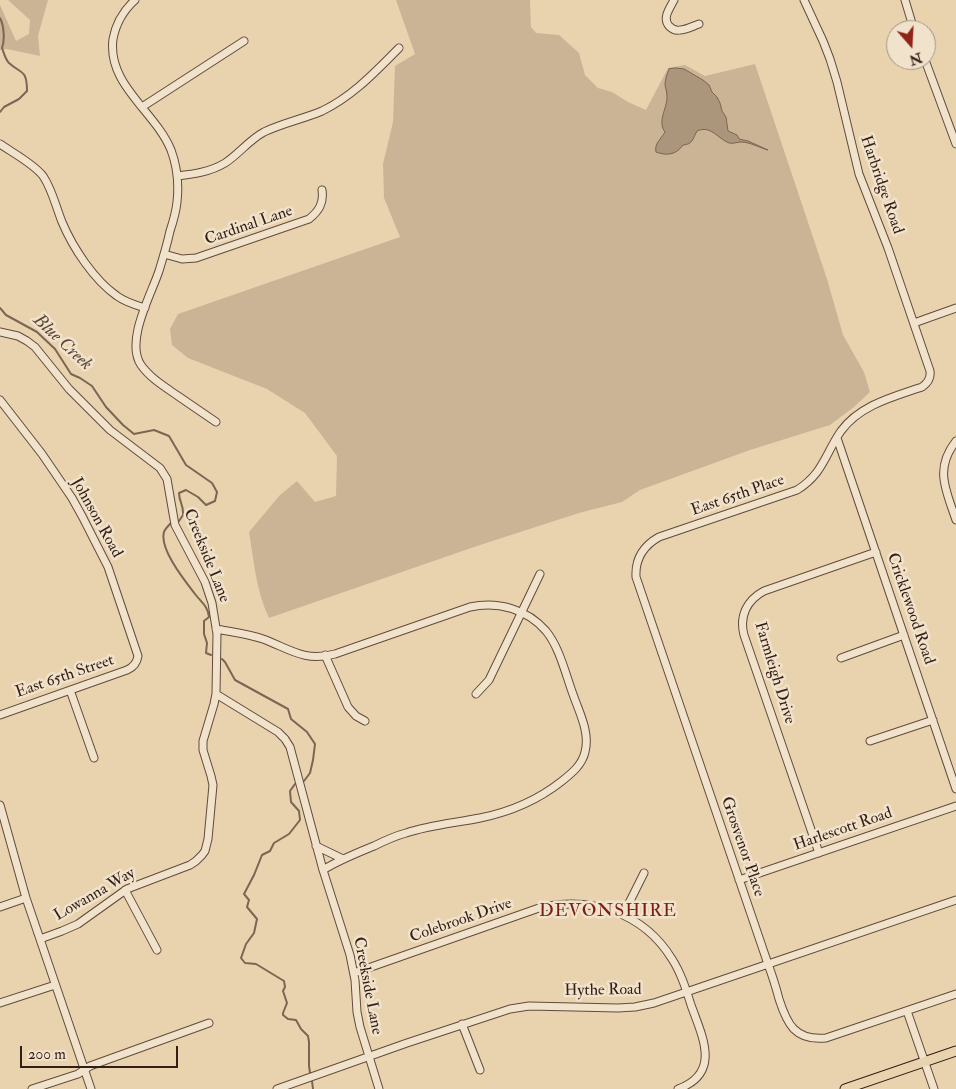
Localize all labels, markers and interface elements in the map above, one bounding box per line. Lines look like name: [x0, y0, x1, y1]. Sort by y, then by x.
north arrow: [886, 20, 936, 70]
text: N: [907, 49, 924, 69]
street label: Harbridge Road: [855, 133, 907, 237]
street label: Cardinal Lane: [203, 202, 295, 250]
water label: Blue Creek: [28, 310, 96, 376]
street label: East 65th Place: [689, 471, 787, 521]
street label: Johnson Road: [66, 475, 126, 561]
street label: Creekside Lane: [179, 506, 233, 606]
street label: Cricklewood Road: [882, 551, 938, 667]
street label: Farmleigh Drive: [749, 620, 799, 726]
street label: East 65th Street: [13, 651, 117, 703]
street label: Grosvenor Place: [716, 795, 768, 899]
street label: Harlescott Road: [791, 804, 895, 856]
street label: Lowanna Way: [51, 864, 139, 926]
street label: Colebrook Drive: [407, 895, 515, 947]
district label: DEVONSHIRE: [538, 901, 678, 923]
street label: Creekside Lane: [348, 936, 386, 1036]
street label: Hythe Road: [564, 981, 642, 1001]
scale bar: [22, 1036, 180, 1068]
text: 200 m: [28, 1045, 66, 1064]

